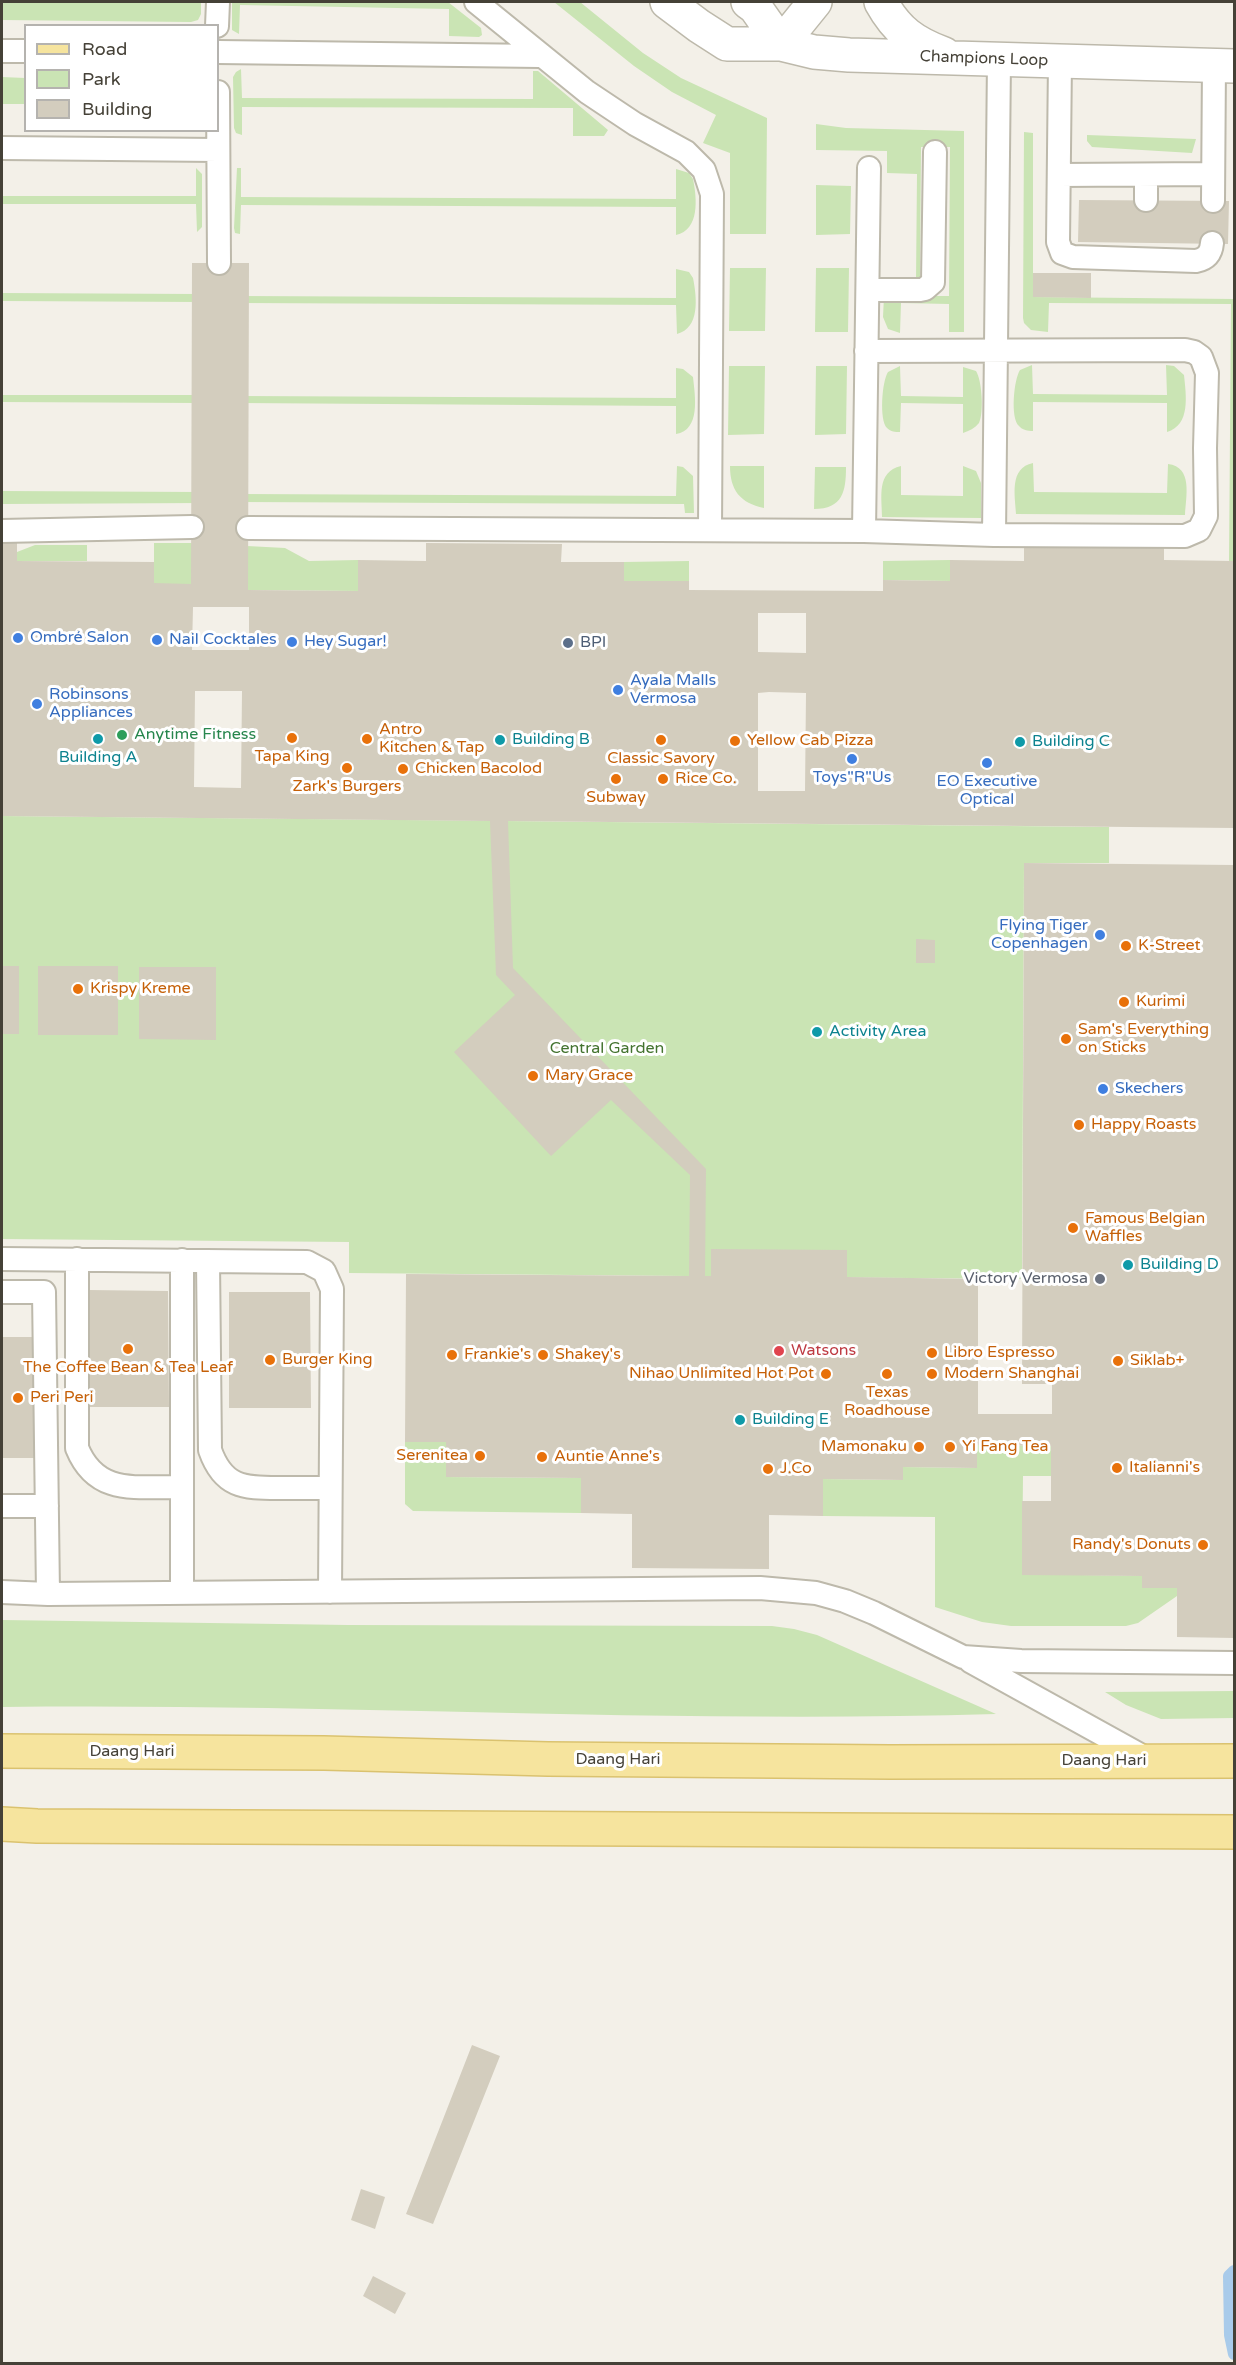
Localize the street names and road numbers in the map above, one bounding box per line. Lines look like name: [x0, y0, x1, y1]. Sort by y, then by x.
street label: Champions Loop: [919, 47, 1049, 71]
street label: Daang Hari: [89, 1742, 175, 1762]
street label: Daang Hari: [575, 1750, 661, 1770]
street label: Daang Hari: [1061, 1751, 1147, 1771]

